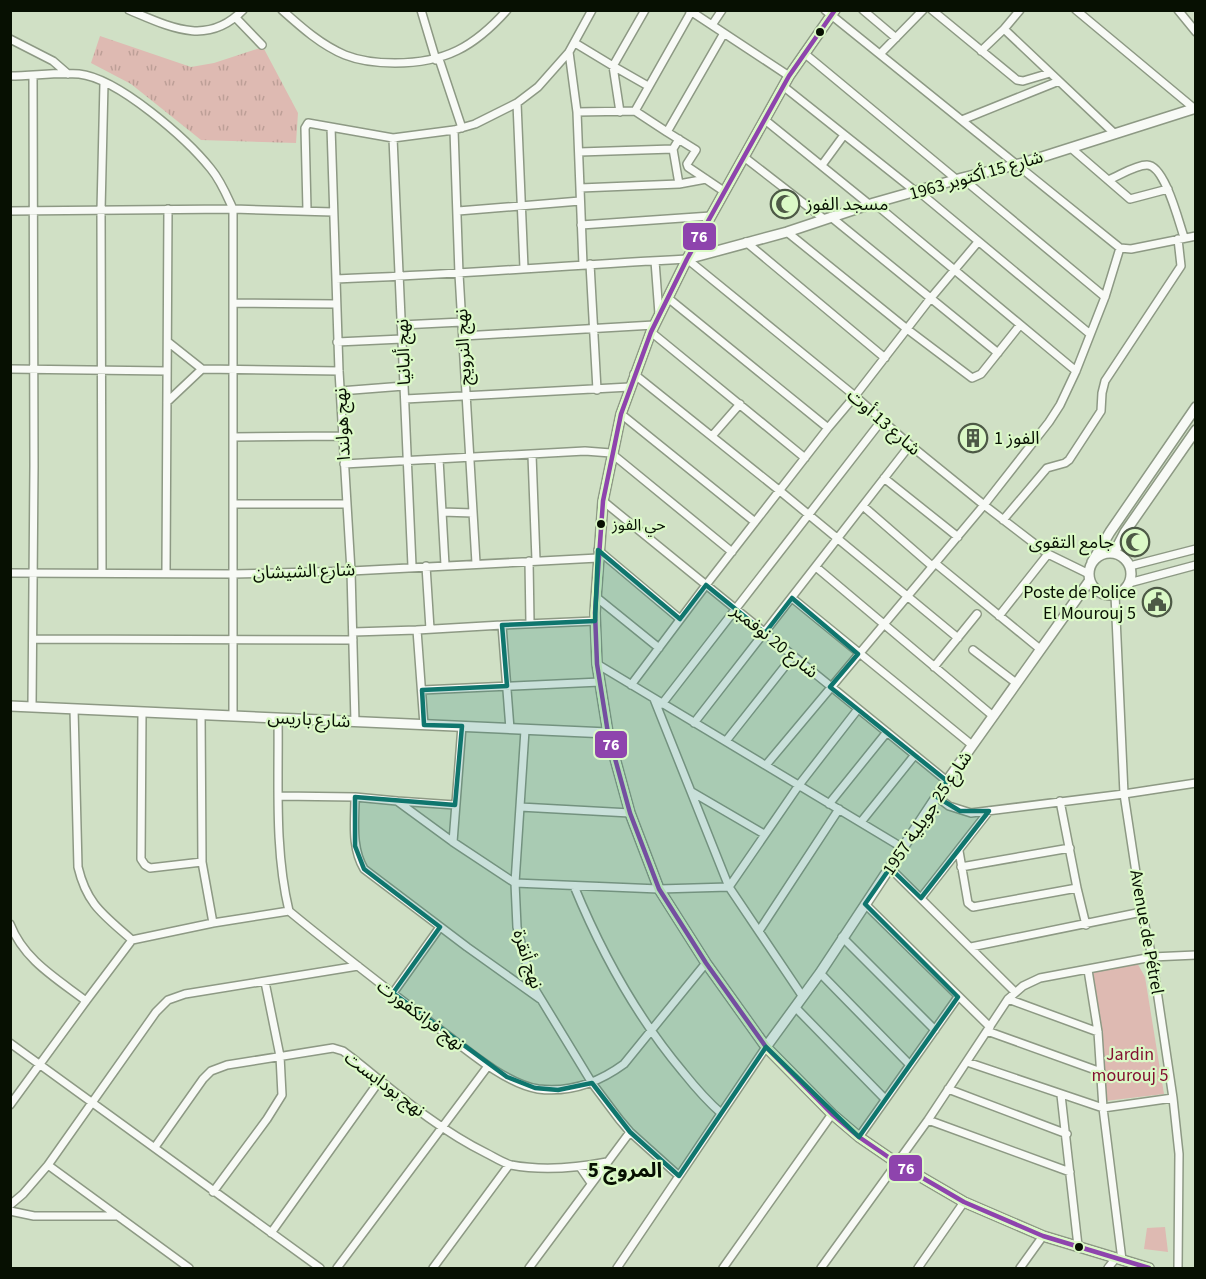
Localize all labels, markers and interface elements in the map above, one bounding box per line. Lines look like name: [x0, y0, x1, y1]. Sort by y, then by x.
unlabelled marker: [814, 26, 826, 38]
street label: شارع 15 أكتوبر 1963: [906, 144, 1046, 208]
mosque icon: مسجد الفوز: [769, 188, 801, 220]
place label: مسجد الفوز: [805, 192, 888, 217]
line badge: 76: [682, 222, 717, 251]
text: 76: [691, 226, 707, 248]
street label: نهج النرويج: [449, 308, 478, 386]
street label: نهج ألبانيا: [390, 318, 417, 386]
street label: شارع 13 أوت: [841, 383, 926, 462]
street label: نهج هولندا: [328, 387, 357, 461]
building icon: الفوز 1: [957, 422, 989, 454]
place label: الفوز 1: [994, 426, 1040, 451]
place label: حي الفوز: [611, 514, 666, 537]
marker: حي الفوز: [595, 518, 607, 530]
mosque icon: جامع التقوى: [1119, 526, 1151, 558]
place label: جامع التقوى: [1029, 530, 1114, 556]
street label: شارع الشيشان: [252, 557, 356, 587]
place label: Poste de Police El Mourouj 5: [1023, 580, 1136, 626]
public building icon: Poste de Police El Mourouj 5: [1141, 586, 1173, 618]
street label: شارع 20 نوفمبر: [724, 598, 823, 685]
street label: شارع باريس: [267, 705, 351, 735]
line badge: 76: [594, 730, 628, 759]
text: 76: [603, 734, 619, 756]
street label: شارع 25 جويلية 1957: [877, 746, 979, 881]
street label: Avenue de Pétrel: [1123, 868, 1170, 996]
street label: نهج أنقرة: [506, 926, 549, 992]
street label: نهج فرانكفورت: [372, 974, 470, 1057]
park label: Jardin mourouj 5: [1091, 1042, 1169, 1088]
street label: نهج بودابست: [339, 1046, 430, 1123]
line badge: 76: [888, 1154, 923, 1182]
district label: المروج 5: [588, 1155, 662, 1185]
text: 76: [898, 1158, 914, 1180]
unlabelled marker: [1073, 1241, 1085, 1253]

